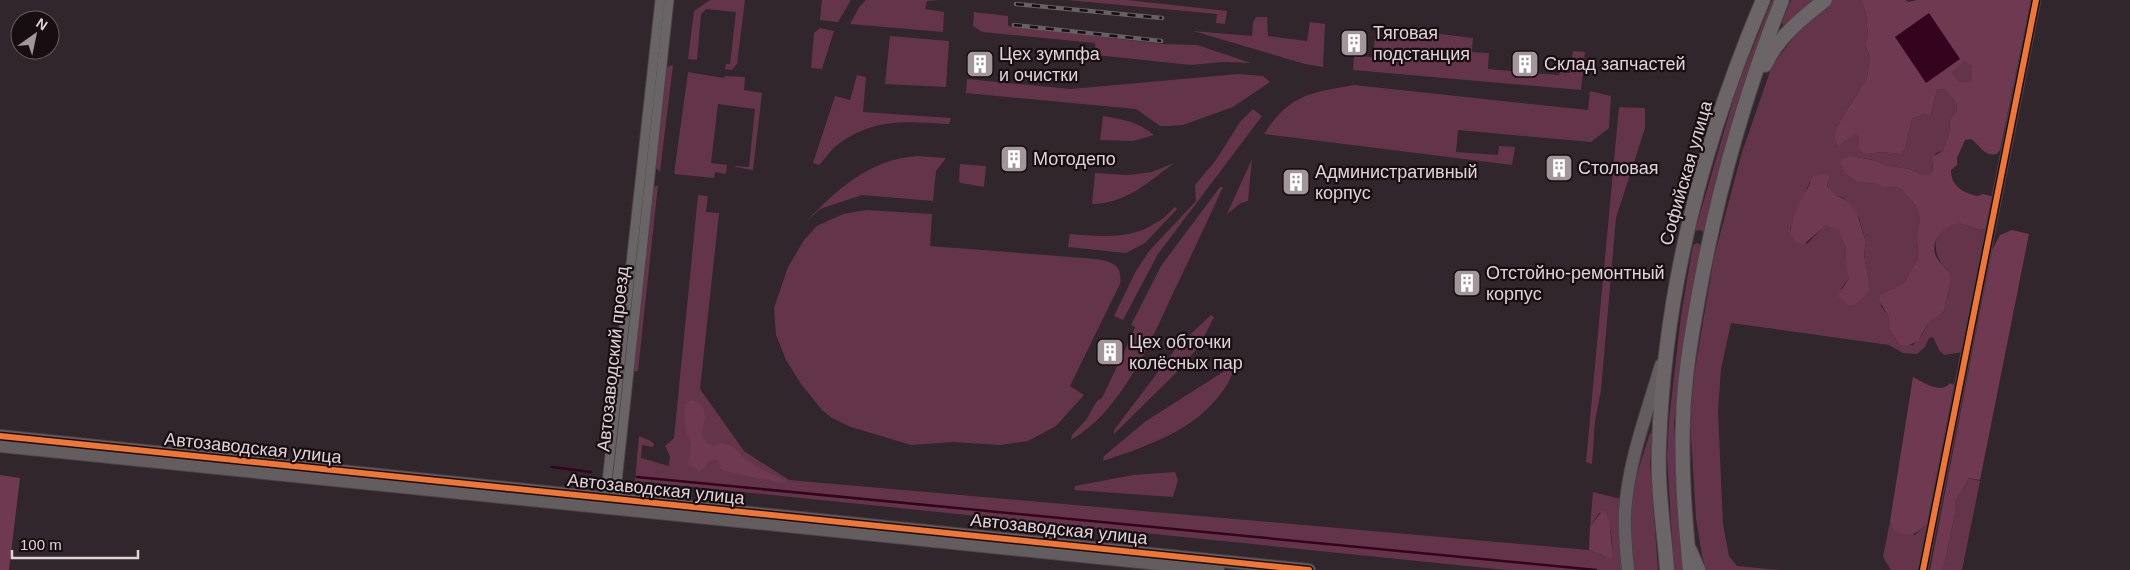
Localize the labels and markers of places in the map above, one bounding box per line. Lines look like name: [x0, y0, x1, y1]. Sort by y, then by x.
place label: Тяговая подстанция: [1373, 23, 1470, 64]
building icon: Тяговая подстанция: [1339, 28, 1369, 58]
place label: Цех зумпфа и очистки: [999, 44, 1101, 85]
building icon: Цех зумпфа и очистки: [965, 49, 995, 79]
building icon: Склад запчастей: [1510, 49, 1540, 79]
place label: Склад запчастей: [1544, 54, 1686, 74]
building icon: Мотодепо: [999, 144, 1029, 174]
place label: Мотодепо: [1033, 149, 1116, 169]
building icon: Столовая: [1544, 153, 1574, 183]
place label: Столовая: [1578, 158, 1659, 178]
place label: Административный корпус: [1315, 162, 1478, 203]
building icon: Административный корпус: [1281, 167, 1311, 197]
place label: Отстойно-ремонтный корпус: [1486, 263, 1665, 304]
building icon: Отстойно-ремонтный корпус: [1452, 268, 1482, 298]
place label: Цех обточки колёсных пар: [1129, 332, 1243, 373]
building icon: Цех обточки колёсных пар: [1095, 337, 1125, 367]

